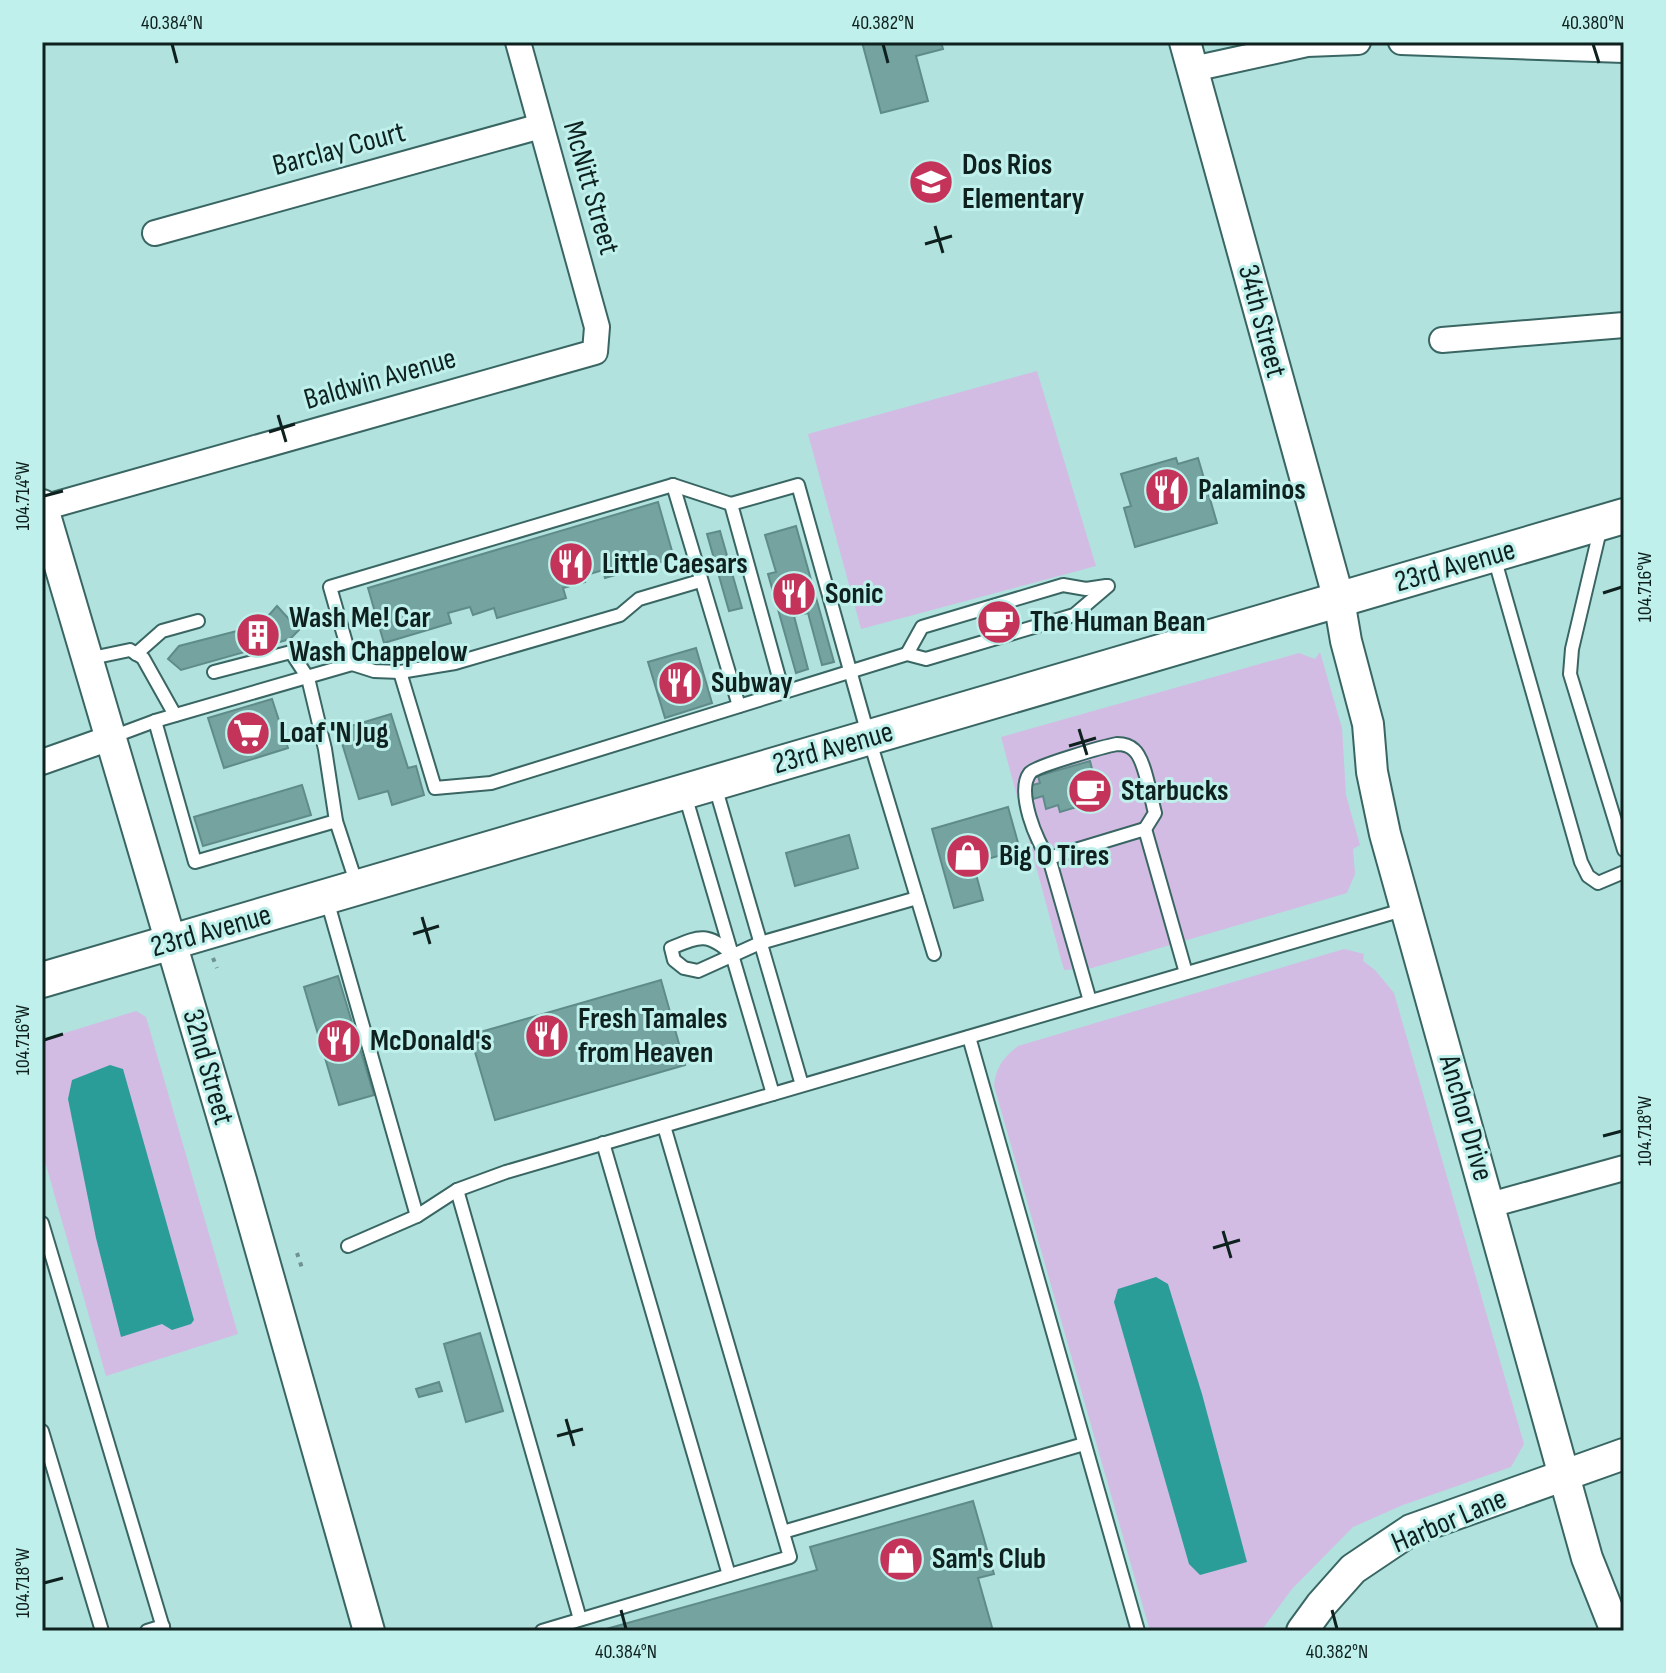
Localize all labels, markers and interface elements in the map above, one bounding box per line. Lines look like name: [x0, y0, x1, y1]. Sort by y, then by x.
text: 40.384°N: [141, 11, 203, 35]
text: 40.382°N: [852, 11, 914, 35]
text: 40.380°N: [1562, 11, 1624, 35]
street label: Barclay Court: [269, 114, 409, 184]
street label: McNitt Street: [555, 117, 627, 259]
place label: Dos Rios Elementary: [962, 147, 1085, 217]
school or university icon: Dos Rios Elementary: [907, 158, 955, 206]
street label: 34th Street: [1230, 261, 1294, 381]
street label: Baldwin Avenue: [300, 340, 460, 418]
text: 104.714°W: [11, 461, 35, 531]
restaurant icon: Palaminos: [1143, 466, 1191, 514]
place label: Palaminos: [1198, 472, 1306, 508]
street label: 23rd Avenue: [1391, 532, 1519, 600]
restaurant icon: Little Caesars: [547, 540, 595, 588]
place label: Little Caesars: [602, 546, 748, 582]
text: 104.716°W: [1633, 552, 1657, 622]
restaurant icon: Sonic: [770, 570, 818, 618]
place label: Sonic: [825, 576, 884, 612]
cafe icon: The Human Bean: [975, 598, 1023, 646]
place label: Wash Me! Car Wash Chappelow: [289, 600, 468, 670]
place label: The Human Bean: [1030, 604, 1206, 640]
building icon: Wash Me! Car Wash Chappelow: [234, 611, 282, 659]
restaurant icon: Subway: [656, 659, 704, 707]
place label: Subway: [711, 665, 793, 701]
supermarket icon: Loaf 'N Jug: [224, 709, 272, 757]
street label: 23rd Avenue: [769, 714, 897, 782]
place label: Loaf 'N Jug: [279, 715, 389, 751]
cafe icon: Starbucks: [1066, 767, 1114, 815]
place label: Starbucks: [1121, 773, 1228, 809]
shop icon: Big O Tires: [944, 832, 992, 880]
place label: Big O Tires: [999, 838, 1109, 874]
street label: 23rd Avenue: [147, 897, 275, 965]
place label: Fresh Tamales from Heaven: [578, 1001, 728, 1071]
text: 104.716°W: [11, 1005, 35, 1075]
street label: 32nd Street: [174, 1005, 242, 1129]
restaurant icon: Fresh Tamales from Heaven: [523, 1012, 571, 1060]
restaurant icon: McDonald's: [315, 1017, 363, 1065]
place label: McDonald's: [370, 1023, 492, 1059]
street label: Anchor Drive: [1431, 1050, 1501, 1185]
text: 104.718°W: [1633, 1096, 1657, 1166]
street label: Harbor Lane: [1386, 1481, 1512, 1561]
shop icon: Sam's Club: [877, 1535, 925, 1583]
place label: Sam's Club: [932, 1541, 1046, 1577]
text: 104.718°W: [11, 1548, 35, 1618]
text: 40.384°N: [595, 1640, 657, 1664]
text: 40.382°N: [1306, 1640, 1368, 1664]

